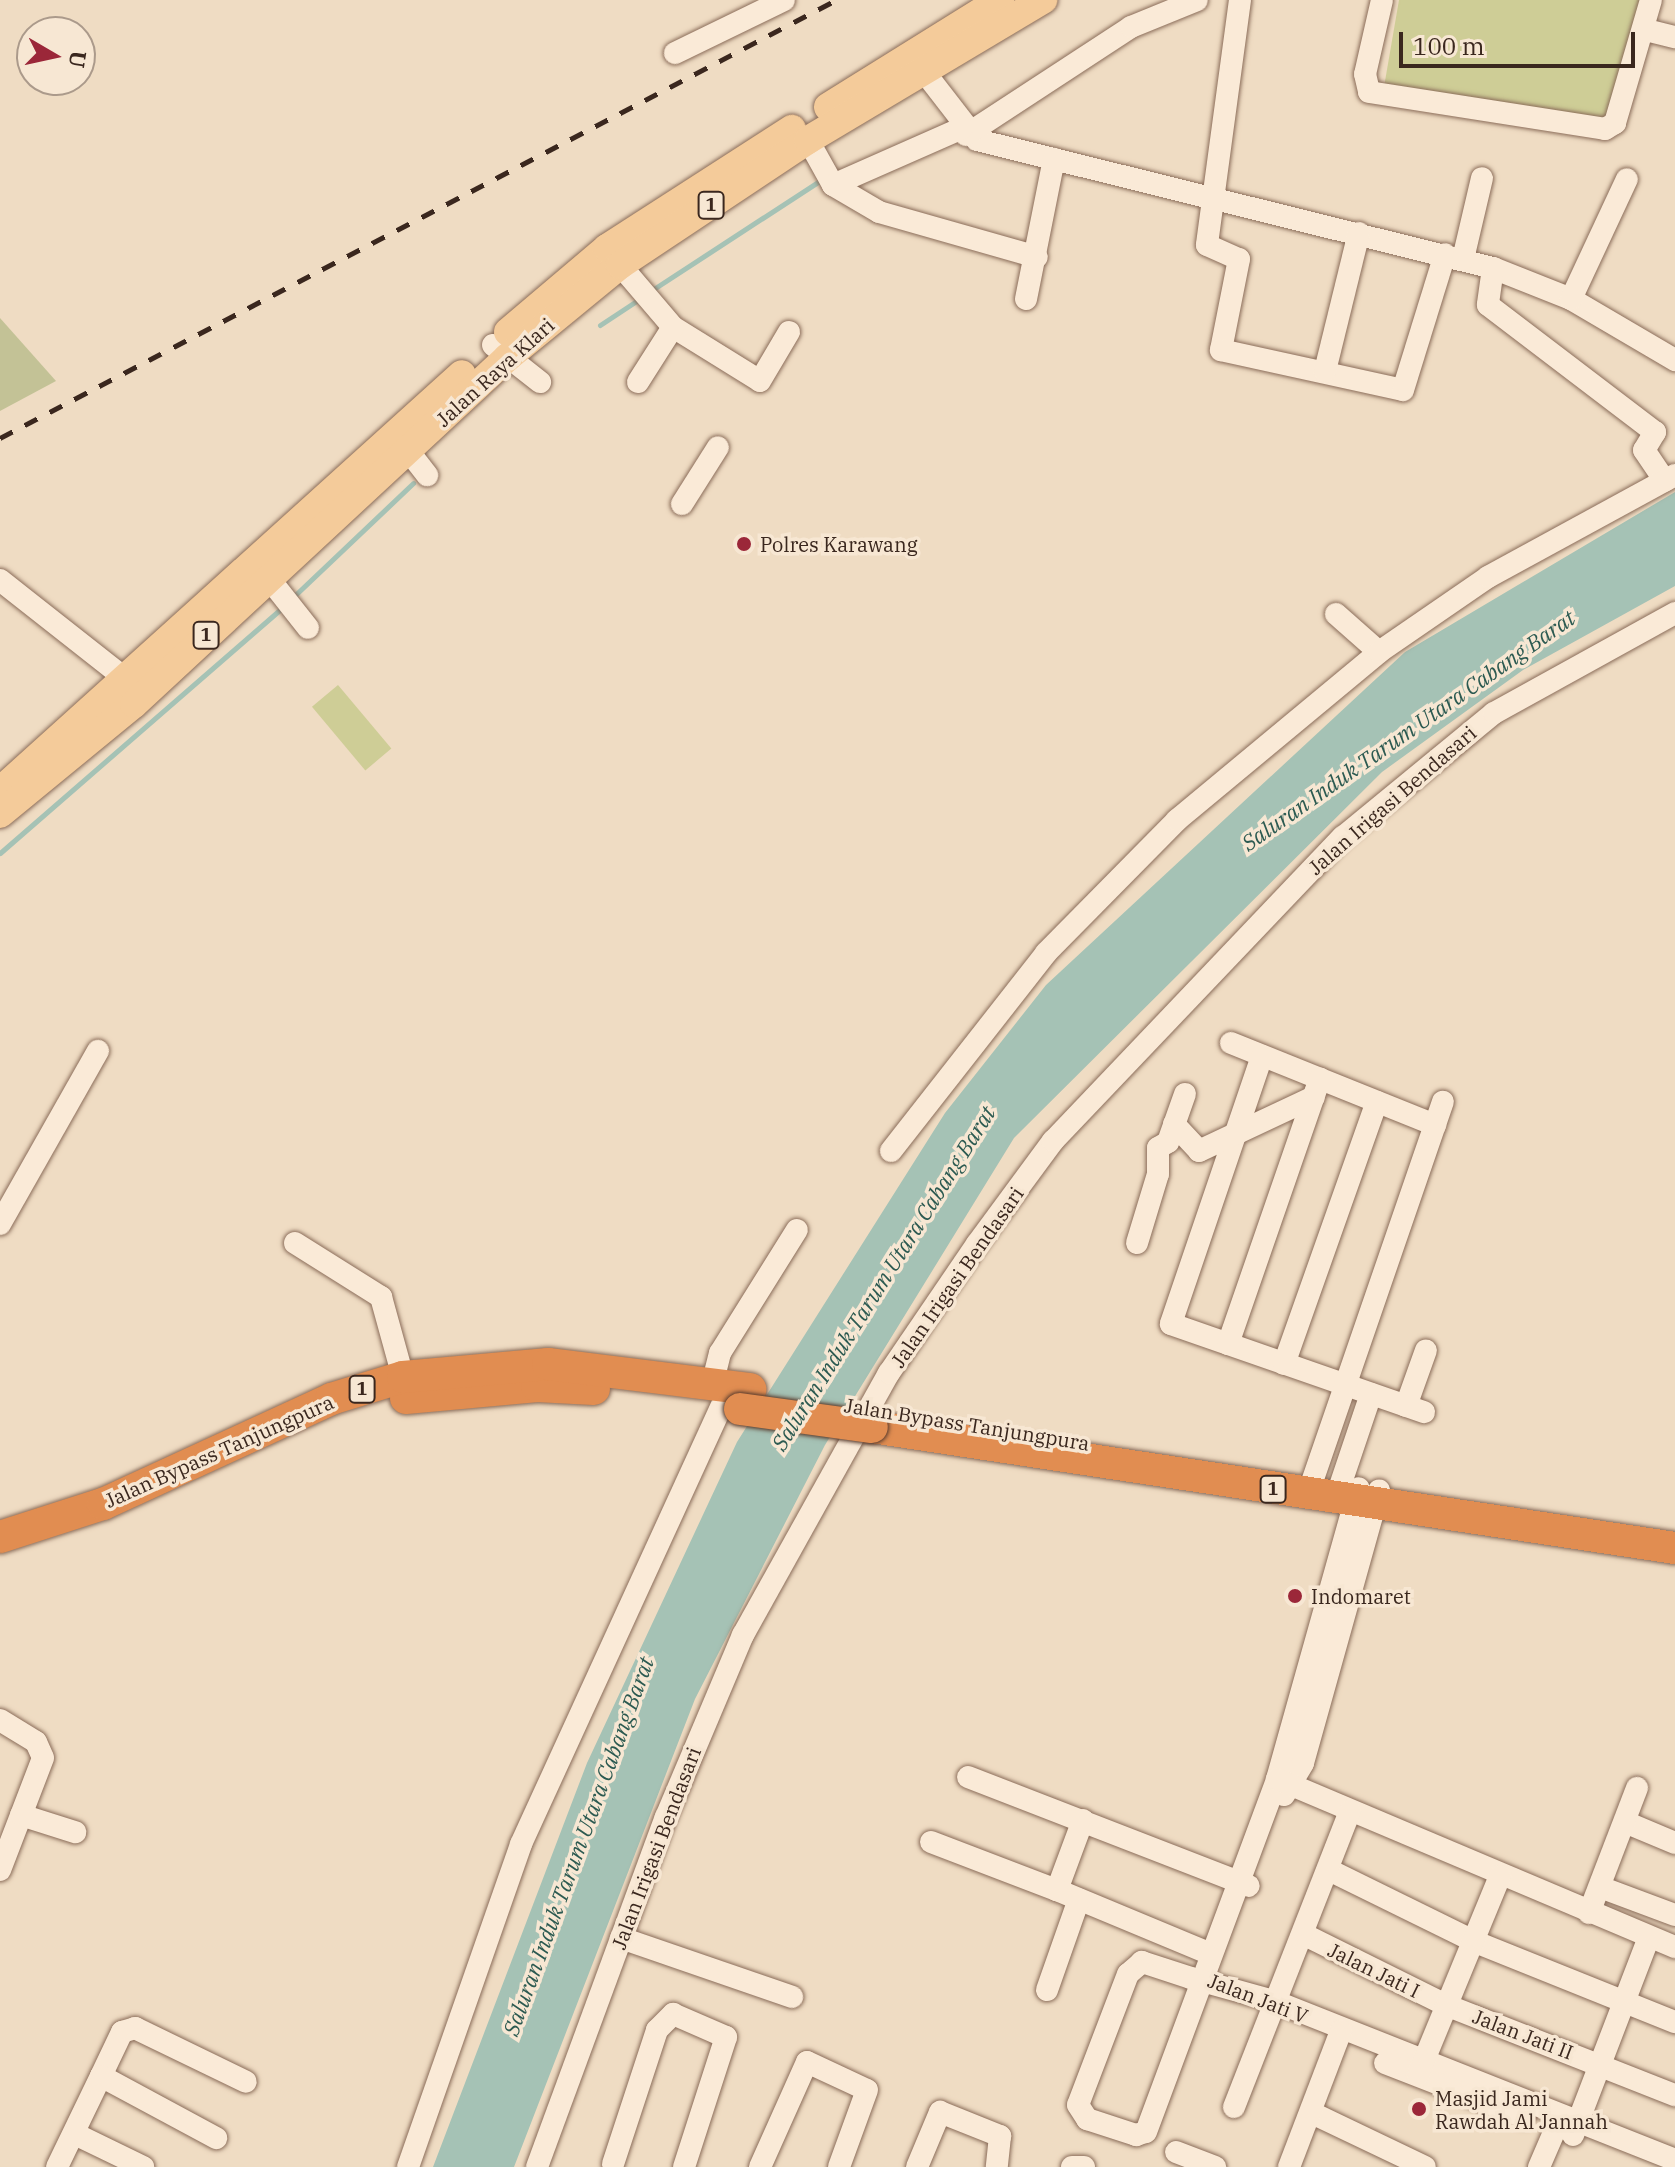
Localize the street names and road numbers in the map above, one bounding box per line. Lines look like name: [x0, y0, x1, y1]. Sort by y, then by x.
road number: 1: [697, 191, 725, 219]
street label: Jalan Raya Klari: [431, 313, 559, 431]
road number: 1: [192, 621, 220, 649]
street label: Jalan Irigasi Bendasari: [1303, 721, 1481, 879]
street label: Jalan Irigasi Bendasari: [886, 1182, 1028, 1372]
road number: 1: [348, 1375, 376, 1403]
street label: Jalan Bypass Tanjungpura: [101, 1390, 337, 1512]
street label: Jalan Bypass Tanjungpura: [843, 1393, 1091, 1455]
road number: 1: [1259, 1475, 1287, 1503]
street label: Jalan Irigasi Bendasari: [606, 1744, 706, 1952]
street label: Jalan Jati I: [1324, 1938, 1424, 2002]
street label: Jalan Jati V: [1205, 1968, 1311, 2028]
street label: Jalan Jati II: [1469, 2004, 1577, 2064]

